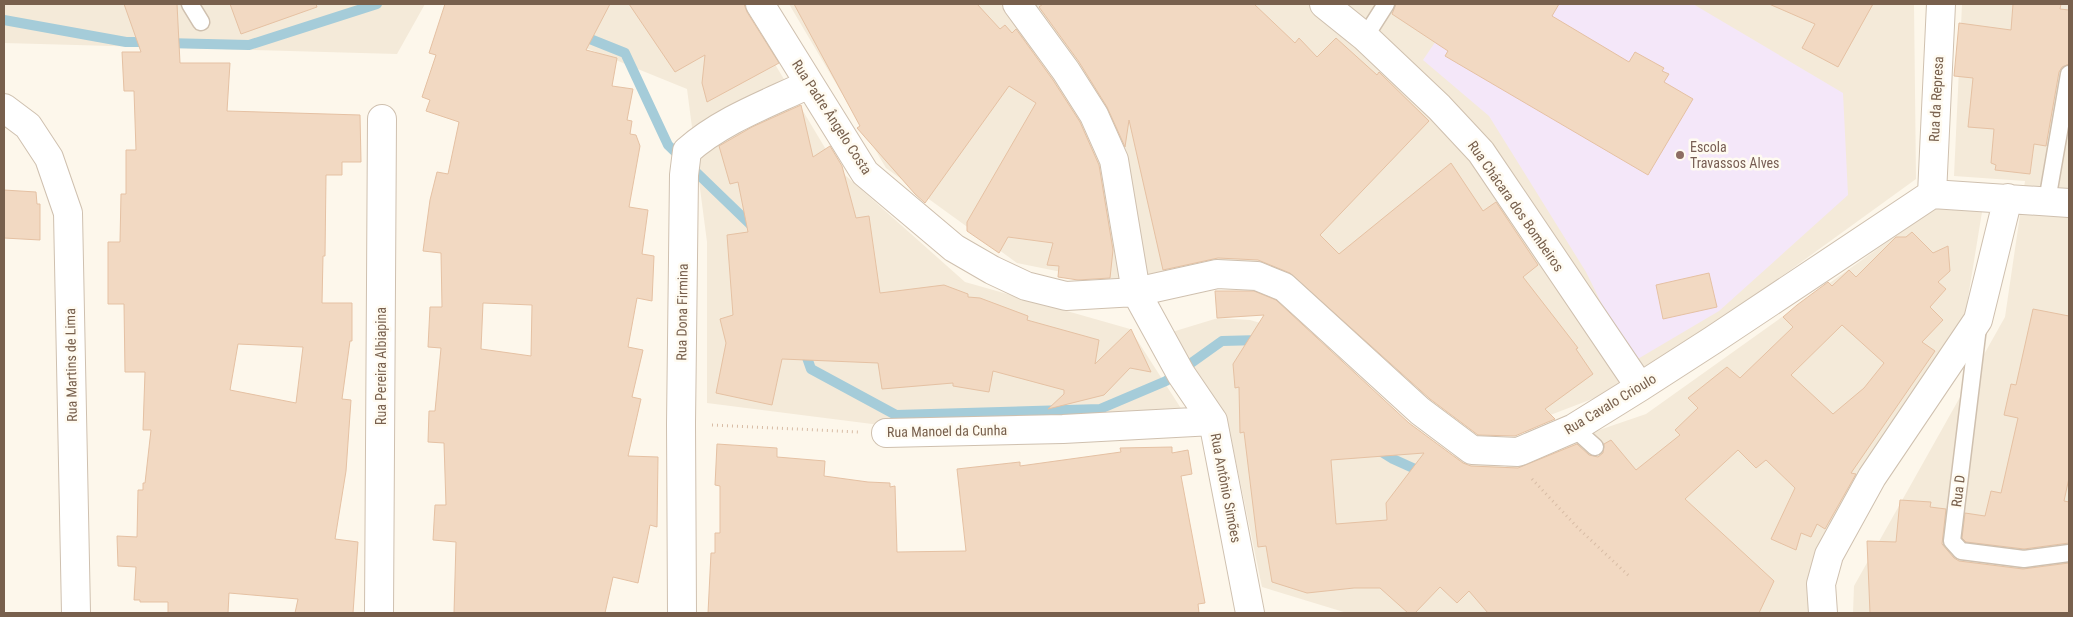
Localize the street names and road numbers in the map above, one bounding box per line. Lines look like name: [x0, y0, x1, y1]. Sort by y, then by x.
street label: Rua Padre Ângelo Costa: [789, 56, 876, 177]
street label: Rua da Represa: [1926, 56, 1946, 142]
street label: Rua Chácara dos Bombeiros: [1465, 138, 1567, 274]
street label: Rua Dona Firmina: [673, 263, 691, 361]
street label: Rua Pereira Albiapina: [373, 307, 389, 425]
street label: Rua Martins de Lima: [62, 308, 80, 422]
street label: Rua Cavalo Crioulo: [1561, 370, 1659, 438]
street label: Rua Manoel da Cunha: [887, 422, 1007, 440]
street label: Rua Antônio Simões: [1208, 432, 1244, 544]
street label: Rua D: [1948, 474, 1968, 508]

